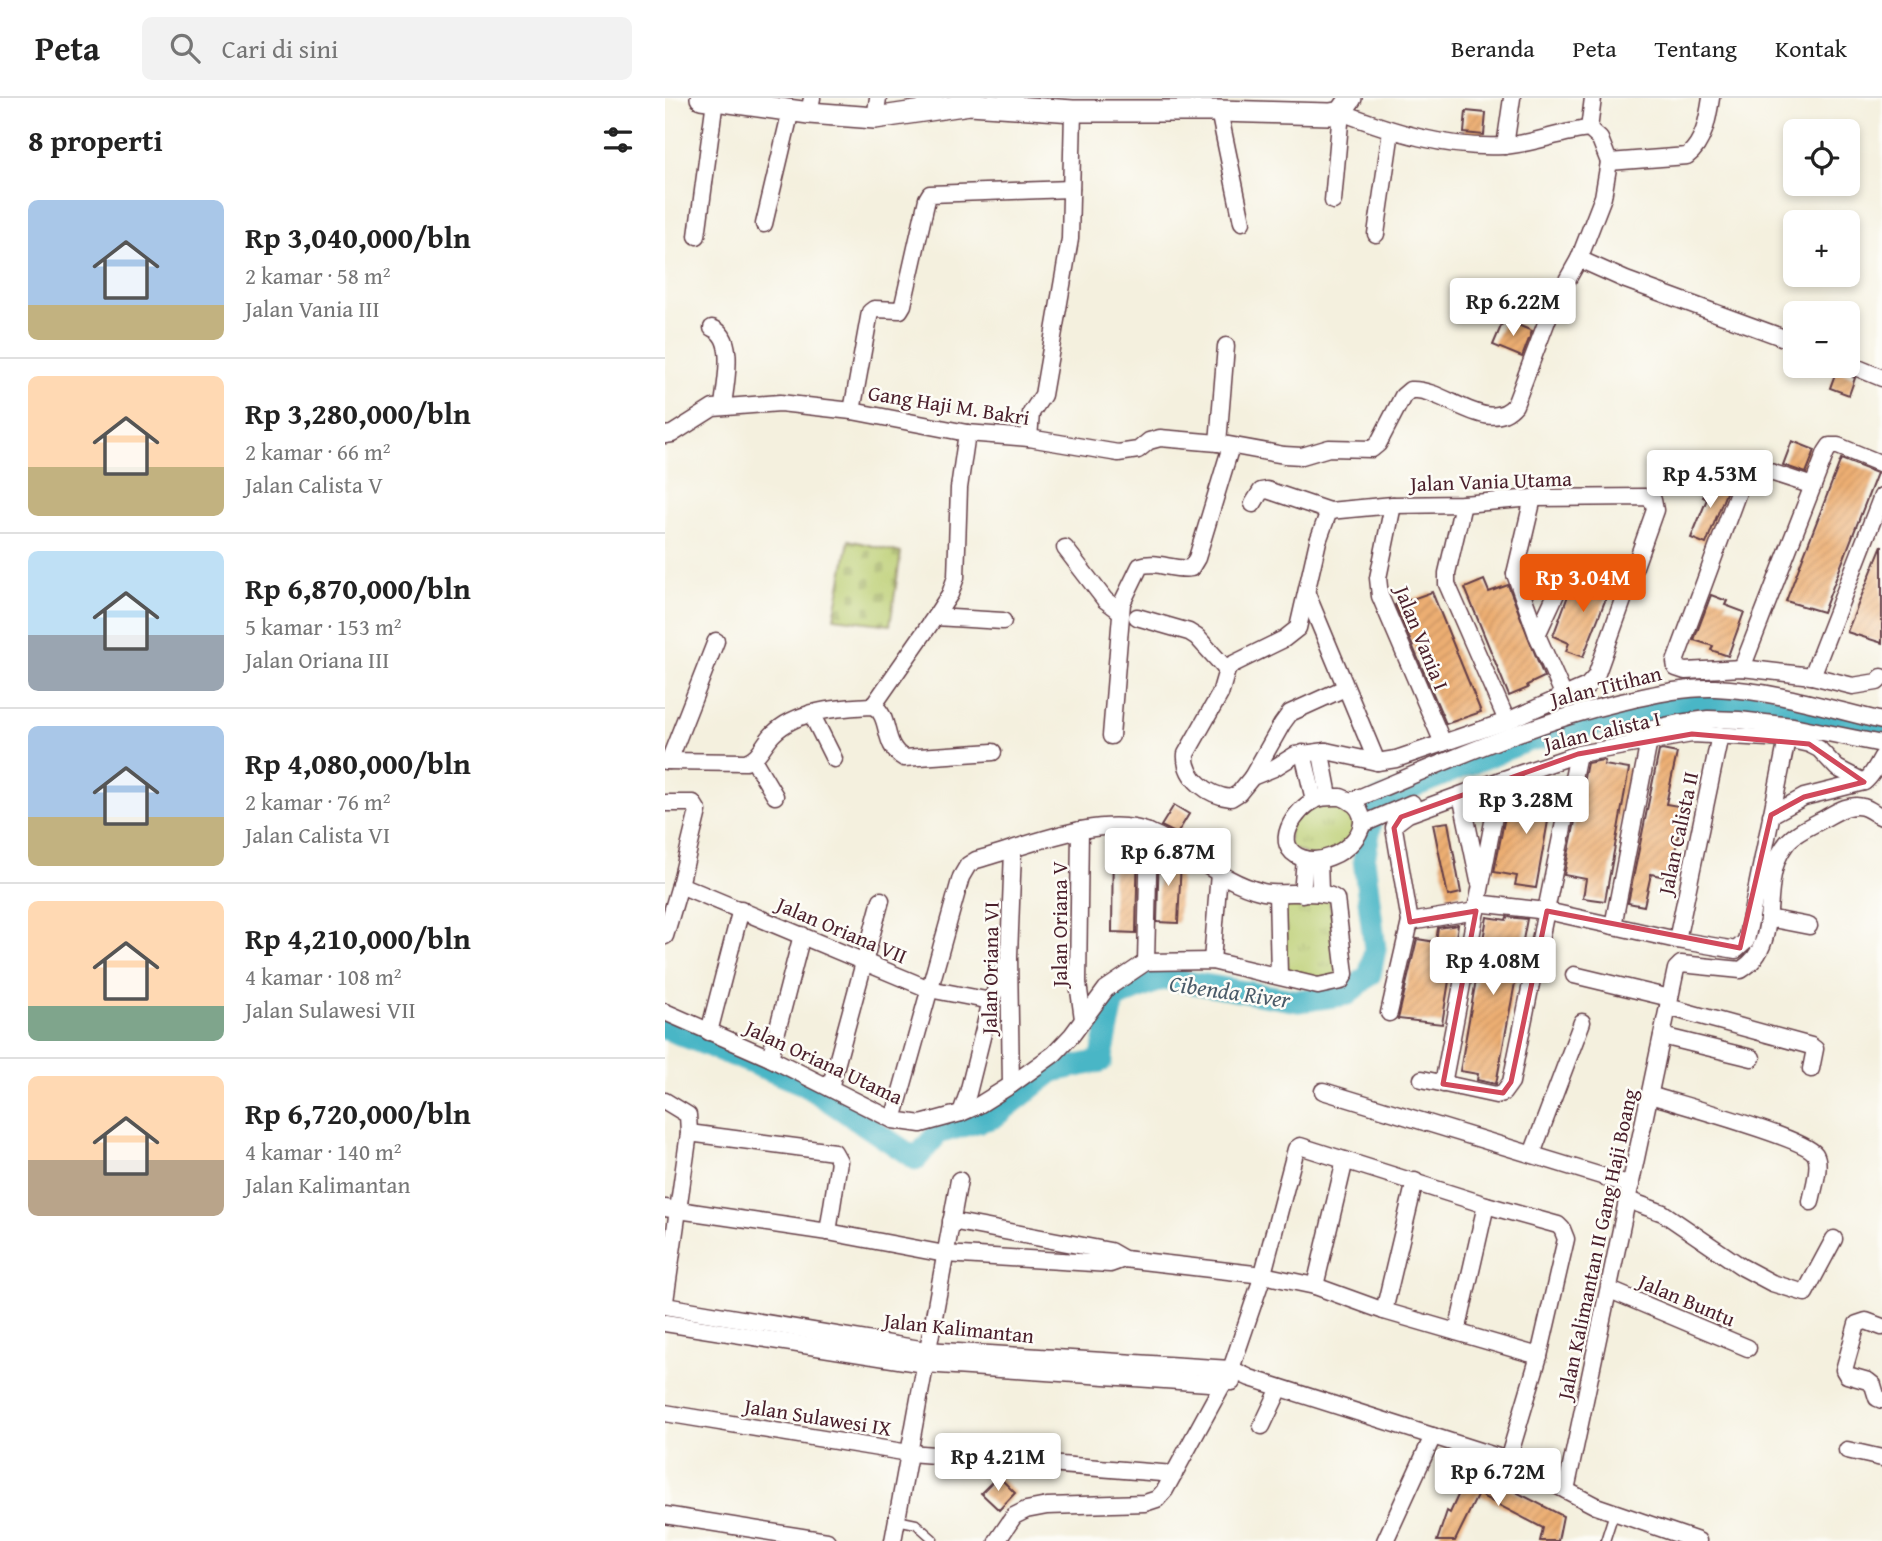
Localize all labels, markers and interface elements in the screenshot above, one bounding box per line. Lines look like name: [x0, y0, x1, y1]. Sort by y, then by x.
search box: [142, 17, 632, 80]
text: Peta: [35, 24, 100, 72]
icon: search: [166, 29, 204, 67]
text: Cari di sini: [222, 29, 338, 68]
text: Beranda: [1451, 31, 1535, 66]
text: Peta: [1573, 31, 1617, 66]
text: Tentang: [1655, 31, 1737, 66]
text: Kontak: [1775, 31, 1847, 66]
text: 8 properti: [28, 118, 163, 162]
map controls: [1783, 119, 1860, 378]
button: locate: [1783, 119, 1860, 196]
icon: filters: [599, 121, 637, 159]
button: +: [1783, 210, 1860, 287]
text: Rp 3,040,000/bln: [245, 215, 471, 259]
icon: home: [84, 228, 168, 312]
text: 2 kamar · 58 m²: [245, 259, 391, 292]
pin: Rp 6.22M: [1441, 278, 1585, 338]
text: Rp 6.22M: [1466, 284, 1560, 317]
text: Jalan Vania III: [245, 292, 380, 325]
button: −: [1783, 301, 1860, 378]
street label: Gang Haji M. Bakri: [866, 377, 1032, 433]
text: Rp 3,280,000/bln: [245, 391, 471, 435]
icon: home: [84, 404, 168, 488]
text: 2 kamar · 66 m²: [245, 435, 391, 468]
pin: Rp 4.53M: [1638, 450, 1782, 510]
text: Rp 4.53M: [1663, 456, 1757, 489]
street label: Jalan Vania Utama: [1407, 463, 1572, 499]
text: Jalan Calista V: [245, 468, 383, 501]
pin: Rp 3.04M: [1511, 554, 1655, 614]
text: Rp 3.04M: [1536, 560, 1630, 593]
text: Rp 6,870,000/bln: [245, 566, 471, 610]
street label: Jalan Vania I: [1386, 578, 1457, 695]
icon: home: [84, 579, 168, 663]
text: 5 kamar · 153 m²: [245, 610, 402, 643]
text: Jalan Oriana III: [245, 643, 389, 676]
street label: Jalan Titihan: [1544, 657, 1665, 715]
street label: Jalan Calista I: [1538, 703, 1663, 760]
text: Rp 4,080,000/bln: [245, 741, 471, 785]
icon: home: [84, 754, 168, 838]
street label: Jalan Calista II: [1649, 769, 1706, 900]
pin: Rp 3.28M: [1454, 776, 1598, 836]
text: Rp 3.28M: [1479, 782, 1573, 815]
text: 2 kamar · 76 m²: [245, 785, 391, 818]
text: Jalan Calista VI: [245, 818, 390, 851]
pin: Rp 6.87M: [1096, 828, 1240, 888]
text: Rp 6.87M: [1121, 834, 1215, 867]
street label: Jalan Oriana V: [1044, 861, 1075, 990]
street label: Jalan Oriana VII: [769, 887, 912, 971]
street label: Jalan Oriana VI: [973, 901, 1007, 1038]
text: Rp 4,210,000/bln: [245, 916, 471, 960]
icon: home: [84, 929, 168, 1013]
pin: Rp 4.08M: [1421, 937, 1565, 997]
text: Rp 4.08M: [1446, 943, 1540, 976]
text: 4 kamar · 108 m²: [245, 960, 402, 993]
water label: Cibenda River: [1167, 966, 1294, 1016]
text: Jalan Sulawesi VII: [245, 993, 416, 1026]
street label: Jalan Oriana Utama: [737, 1011, 908, 1112]
street label: Jalan Kalimantan II Gang Haji Boang: [1548, 1085, 1645, 1405]
text: Rp 6,720,000/bln: [245, 1091, 471, 1135]
icon: home: [84, 1104, 168, 1188]
text: 4 kamar · 140 m²: [245, 1135, 402, 1168]
text: Jalan Kalimantan: [245, 1168, 410, 1201]
street label: Jalan Buntu: [1631, 1265, 1741, 1335]
street label: Jalan Kalimantan: [879, 1304, 1036, 1351]
street label: Jalan Sulawesi IX: [739, 1390, 894, 1444]
pin: Rp 4.21M: [926, 1434, 1070, 1493]
text: Rp 4.21M: [951, 1439, 1045, 1472]
pin: Rp 6.72M: [1426, 1448, 1570, 1508]
text: Rp 6.72M: [1451, 1454, 1545, 1487]

